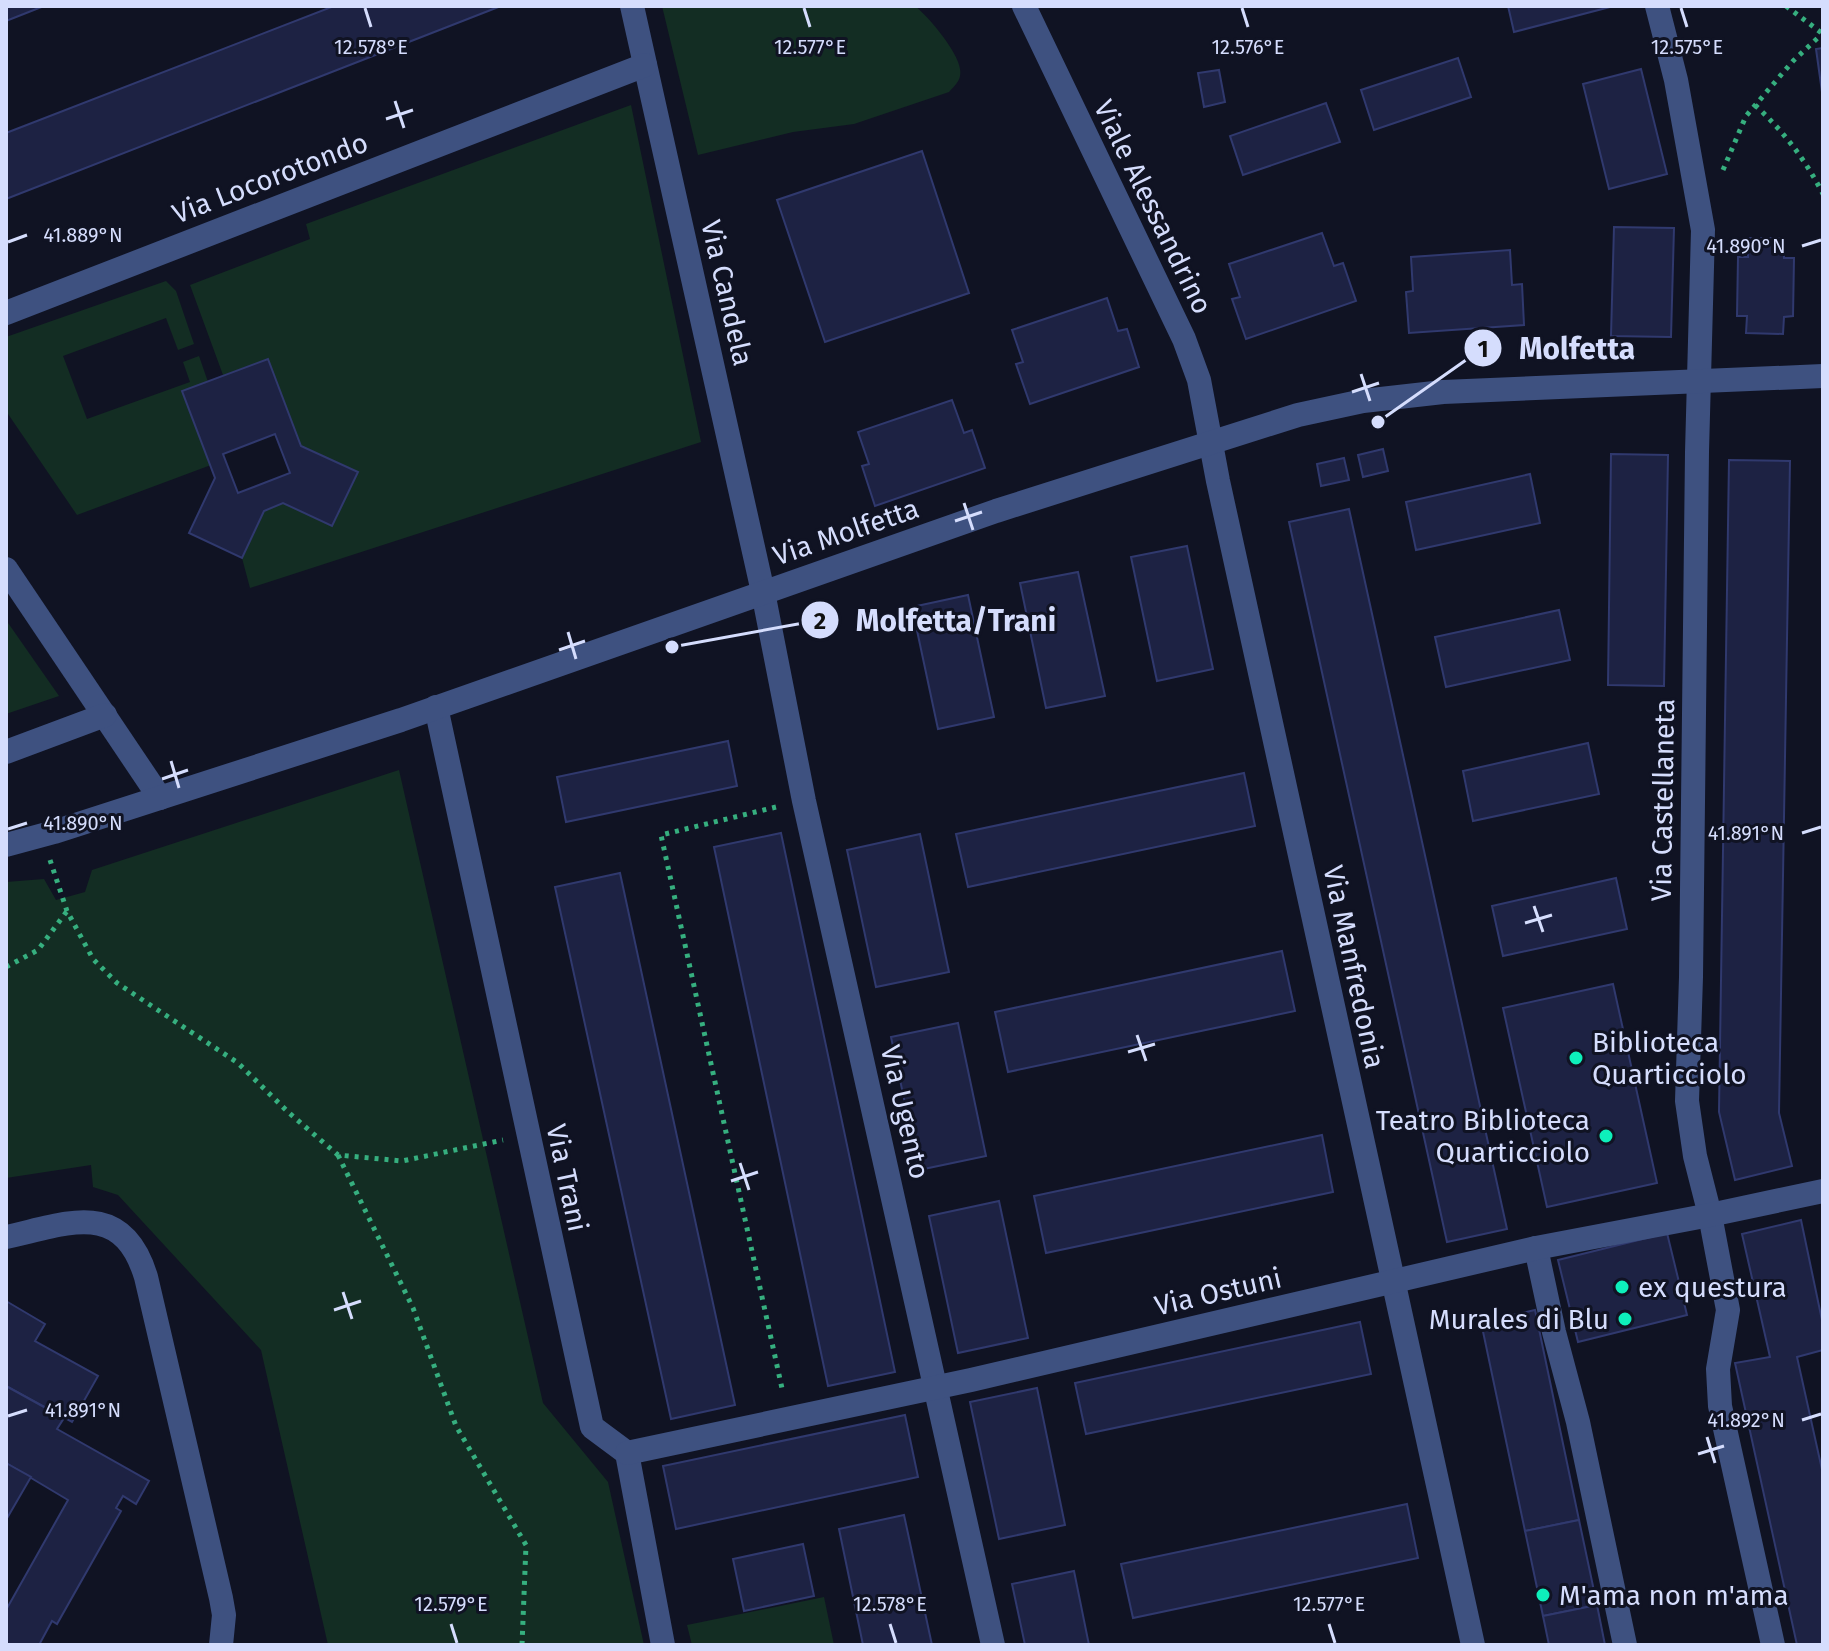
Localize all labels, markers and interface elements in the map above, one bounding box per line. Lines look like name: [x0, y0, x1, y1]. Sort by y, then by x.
text: 12.578°E: [334, 35, 408, 59]
text: 12.577°E: [774, 35, 846, 59]
text: 12.576°E: [1211, 35, 1285, 59]
text: 12.575°E: [1651, 35, 1723, 59]
street label: Viale Alessandrino: [1087, 95, 1219, 319]
street label: Via Locorotondo: [168, 126, 372, 230]
street label: Via Candela: [694, 217, 760, 369]
text: 41.889°N: [43, 223, 123, 247]
text: 41.890°N: [1706, 234, 1786, 258]
callout: Molfetta: [1463, 321, 1651, 375]
text: Molfetta: [1519, 331, 1635, 367]
text: 1: [1477, 335, 1489, 363]
street label: Via Molfetta: [769, 492, 923, 572]
callout: Molfetta/Trani: [800, 593, 1072, 647]
text: Molfetta/Trani: [856, 603, 1056, 639]
text: 2: [814, 607, 826, 635]
street label: Via Castellaneta: [1645, 698, 1681, 902]
text: 41.890°N: [43, 811, 123, 835]
text: 41.891°N: [1708, 821, 1784, 845]
street label: Via Manfredonia: [1316, 862, 1392, 1072]
place label: Biblioteca Quarticciolo: [1592, 1026, 1747, 1091]
street label: Via Ugento: [874, 1042, 936, 1182]
marker: Biblioteca Quarticciolo: [1567, 1049, 1585, 1067]
place label: Teatro Biblioteca Quarticciolo: [1376, 1104, 1590, 1169]
street label: Via Trani: [540, 1121, 594, 1235]
marker: Teatro Biblioteca Quarticciolo: [1597, 1127, 1615, 1145]
street label: Via Ostuni: [1151, 1261, 1285, 1323]
place label: ex questura: [1638, 1271, 1787, 1304]
marker: ex questura: [1613, 1278, 1631, 1296]
place label: Murales di Blu: [1429, 1303, 1609, 1336]
marker: Murales di Blu: [1616, 1310, 1634, 1328]
text: 41.891°N: [45, 1398, 121, 1422]
text: 41.892°N: [1707, 1408, 1785, 1432]
place label: M'ama non m'ama: [1559, 1579, 1789, 1612]
marker: M'ama non m'ama: [1534, 1586, 1552, 1604]
text: 12.579°E: [414, 1592, 488, 1616]
text: 12.578°E: [853, 1592, 927, 1616]
text: 12.577°E: [1293, 1592, 1365, 1616]

